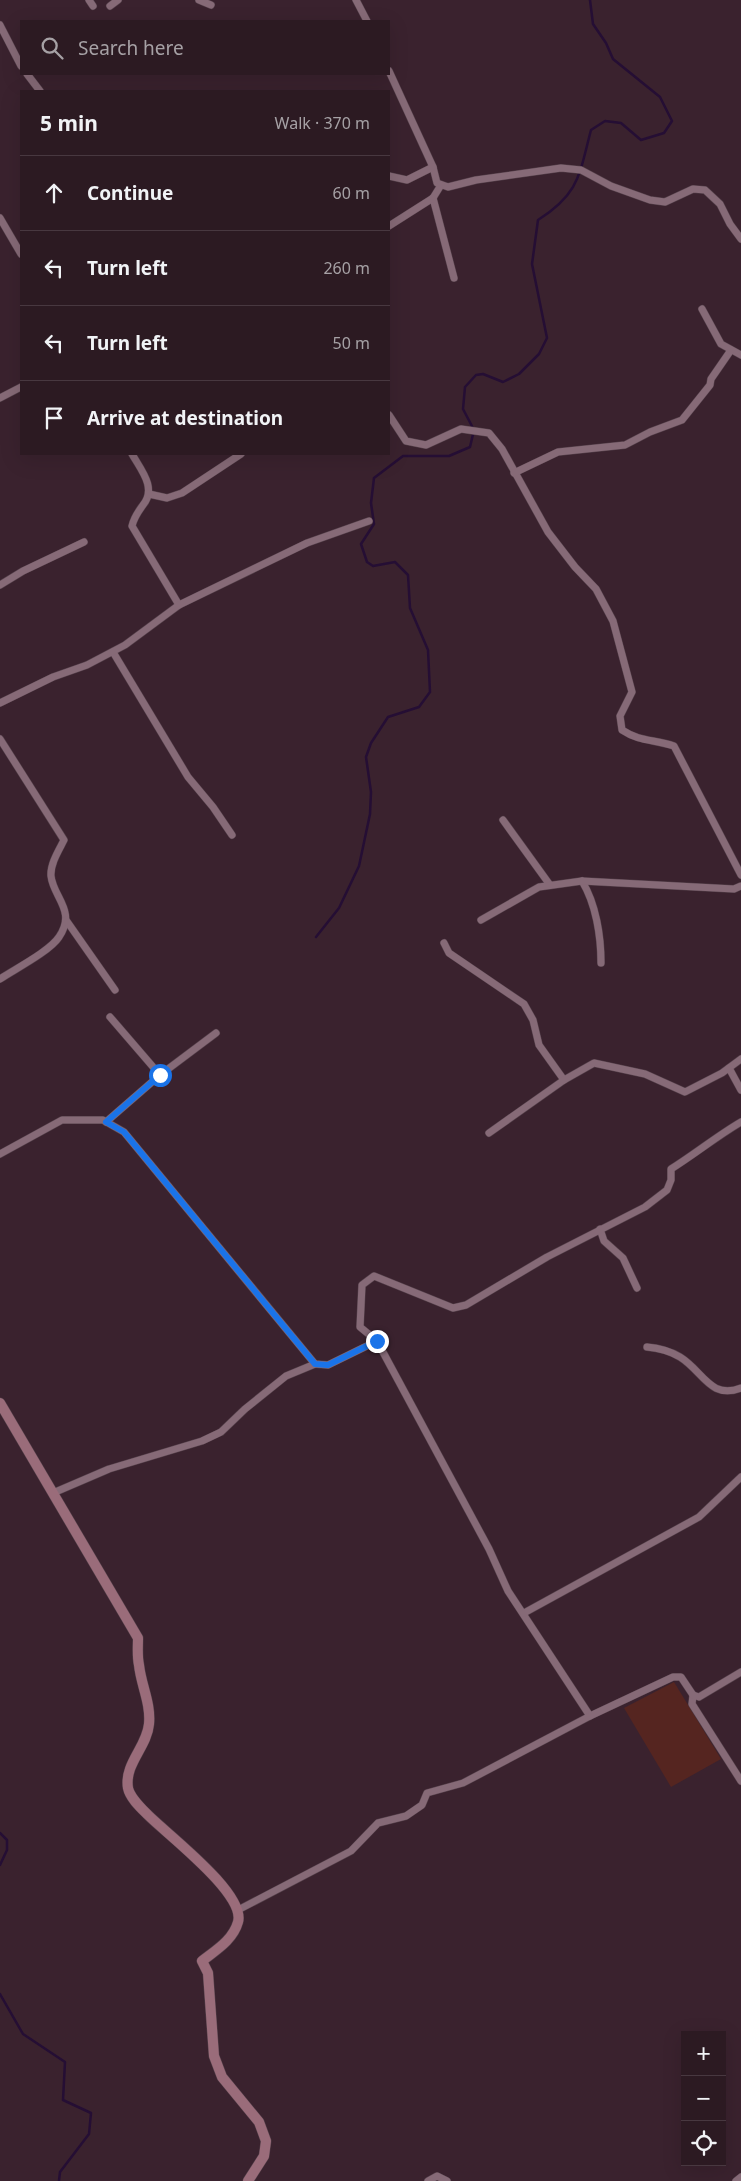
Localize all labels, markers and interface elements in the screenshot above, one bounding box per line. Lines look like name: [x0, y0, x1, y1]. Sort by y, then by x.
search box: [20, 20, 390, 75]
icon: search: [38, 34, 66, 62]
text: Search here: [78, 35, 184, 61]
text: 5 min: [40, 109, 98, 137]
text: Walk · 370 m: [275, 112, 370, 134]
icon: ahead: [40, 179, 68, 207]
text: Continue: [87, 180, 173, 206]
text: 60 m: [333, 182, 370, 204]
icon: left: [40, 254, 68, 282]
text: Turn left: [87, 255, 168, 281]
text: 260 m: [323, 257, 370, 279]
icon: left: [40, 329, 68, 357]
text: Turn left: [87, 330, 168, 356]
text: 50 m: [333, 332, 370, 354]
icon: arrive: [40, 404, 68, 432]
text: Arrive at destination: [87, 405, 283, 431]
route start: [149, 1064, 172, 1087]
route end: [366, 1330, 389, 1353]
map controls: [681, 2031, 726, 2166]
button: +: [681, 2031, 726, 2076]
button: −: [681, 2076, 726, 2121]
button: locate: [681, 2121, 726, 2166]

